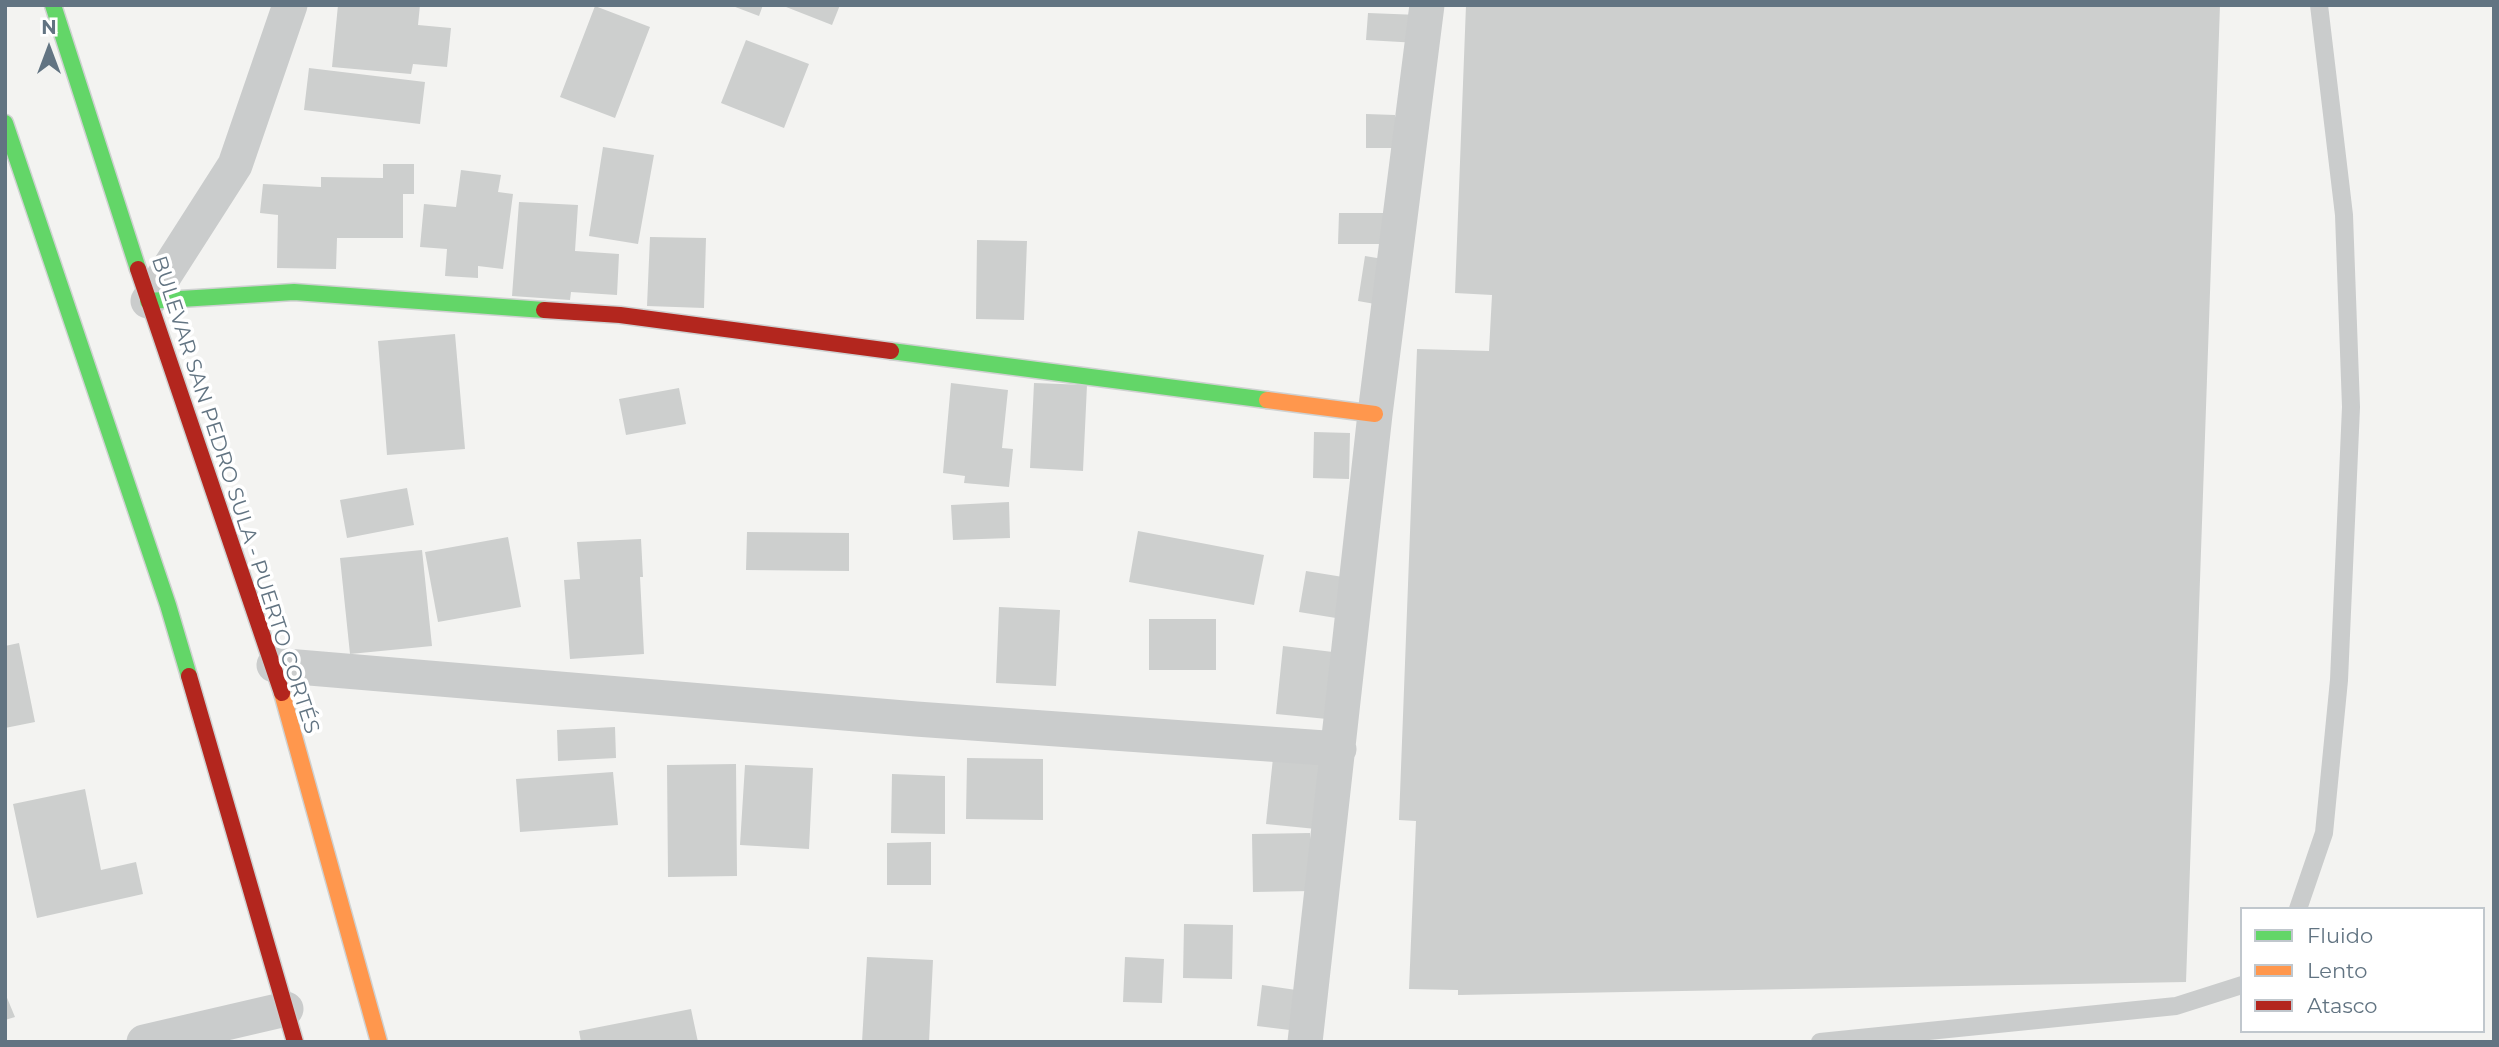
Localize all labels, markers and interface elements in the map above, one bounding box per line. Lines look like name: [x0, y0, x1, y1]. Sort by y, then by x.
north arrow: [14, 14, 84, 84]
text: N: [41, 16, 57, 39]
street label: BULEVAR SAN PEDRO SULA - PUERTO CORTÉS: [146, 253, 324, 737]
legend: [2240, 907, 2485, 1033]
text: Fluido: [2307, 923, 2373, 948]
text: Lento: [2307, 958, 2367, 983]
text: Atasco: [2307, 993, 2378, 1018]

